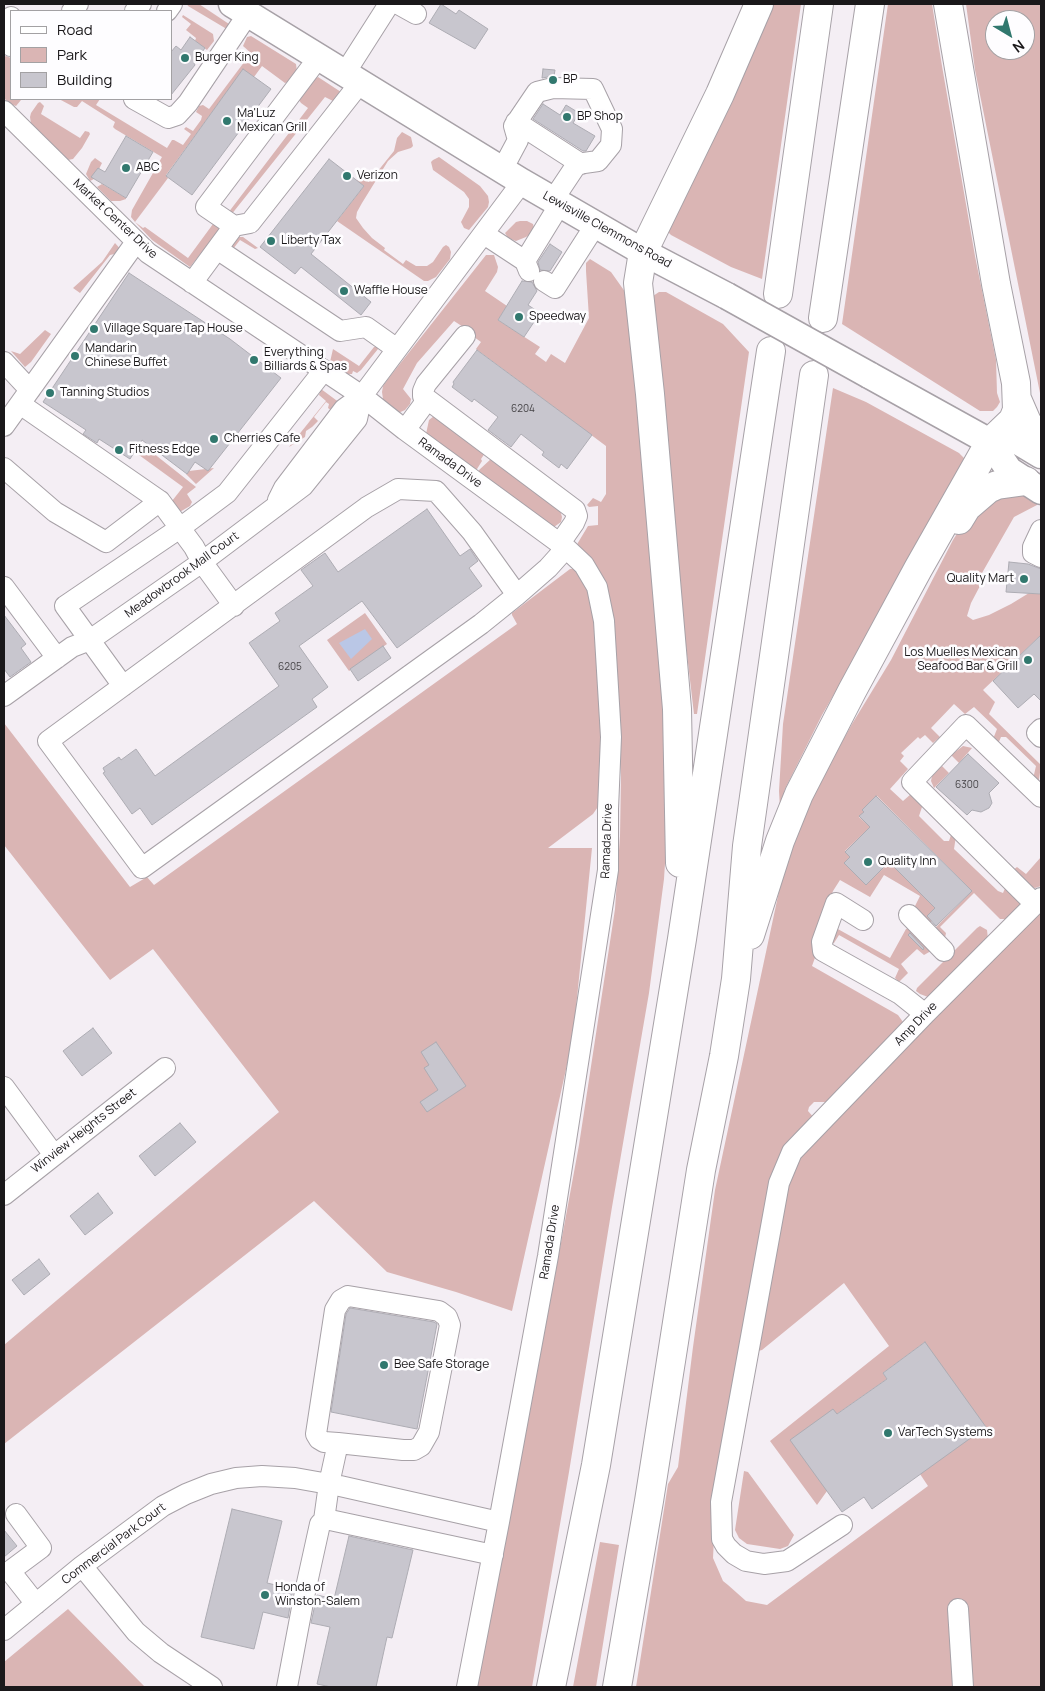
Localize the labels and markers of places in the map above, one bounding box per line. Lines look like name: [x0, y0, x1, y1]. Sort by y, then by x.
place label: Burger King: [195, 51, 259, 65]
marker: Burger King: [179, 52, 191, 64]
place label: BP: [563, 73, 578, 87]
marker: BP: [547, 74, 559, 86]
place label: Ma'Luz Mexican Grill: [237, 107, 307, 135]
place label: BP Shop: [577, 110, 623, 124]
marker: BP Shop: [561, 111, 573, 123]
marker: Ma'Luz Mexican Grill: [221, 115, 233, 127]
place label: ABC: [136, 161, 160, 175]
marker: ABC: [120, 162, 132, 174]
place label: Verizon: [357, 169, 398, 183]
marker: Verizon: [341, 170, 353, 182]
place label: Liberty Tax: [281, 234, 341, 248]
marker: Liberty Tax: [265, 235, 277, 247]
place label: Waffle House: [354, 284, 428, 298]
marker: Waffle House: [338, 285, 350, 297]
place label: Speedway: [529, 310, 586, 324]
marker: Speedway: [513, 311, 525, 323]
place label: Village Square Tap House: [104, 322, 243, 336]
marker: Village Square Tap House: [88, 323, 100, 335]
place label: Mandarin Chinese Buffet: [85, 342, 167, 370]
place label: Everything Billiards & Spas: [264, 346, 347, 374]
marker: Mandarin Chinese Buffet: [69, 350, 81, 362]
marker: Everything Billiards & Spas: [248, 354, 260, 366]
place label: Tanning Studios: [60, 386, 149, 400]
marker: Tanning Studios: [44, 387, 56, 399]
place label: Cherries Cafe: [224, 432, 300, 446]
marker: Cherries Cafe: [208, 433, 220, 445]
place label: Fitness Edge: [129, 443, 200, 457]
marker: Fitness Edge: [113, 444, 125, 456]
place label: Quality Mart: [947, 572, 1014, 586]
marker: Quality Mart: [1018, 573, 1030, 585]
place label: Los Muelles Mexican Seafood Bar & Grill: [904, 646, 1018, 674]
marker: Los Muelles Mexican Seafood Bar & Grill: [1022, 654, 1034, 666]
place label: Quality Inn: [878, 855, 936, 869]
marker: Quality Inn: [862, 856, 874, 868]
place label: Bee Safe Storage: [394, 1358, 489, 1372]
marker: Bee Safe Storage: [378, 1359, 390, 1371]
place label: VarTech Systems: [898, 1426, 993, 1440]
marker: VarTech Systems: [882, 1427, 894, 1439]
place label: Honda of Winston-Salem: [275, 1581, 360, 1609]
marker: Honda of Winston-Salem: [259, 1589, 271, 1601]

